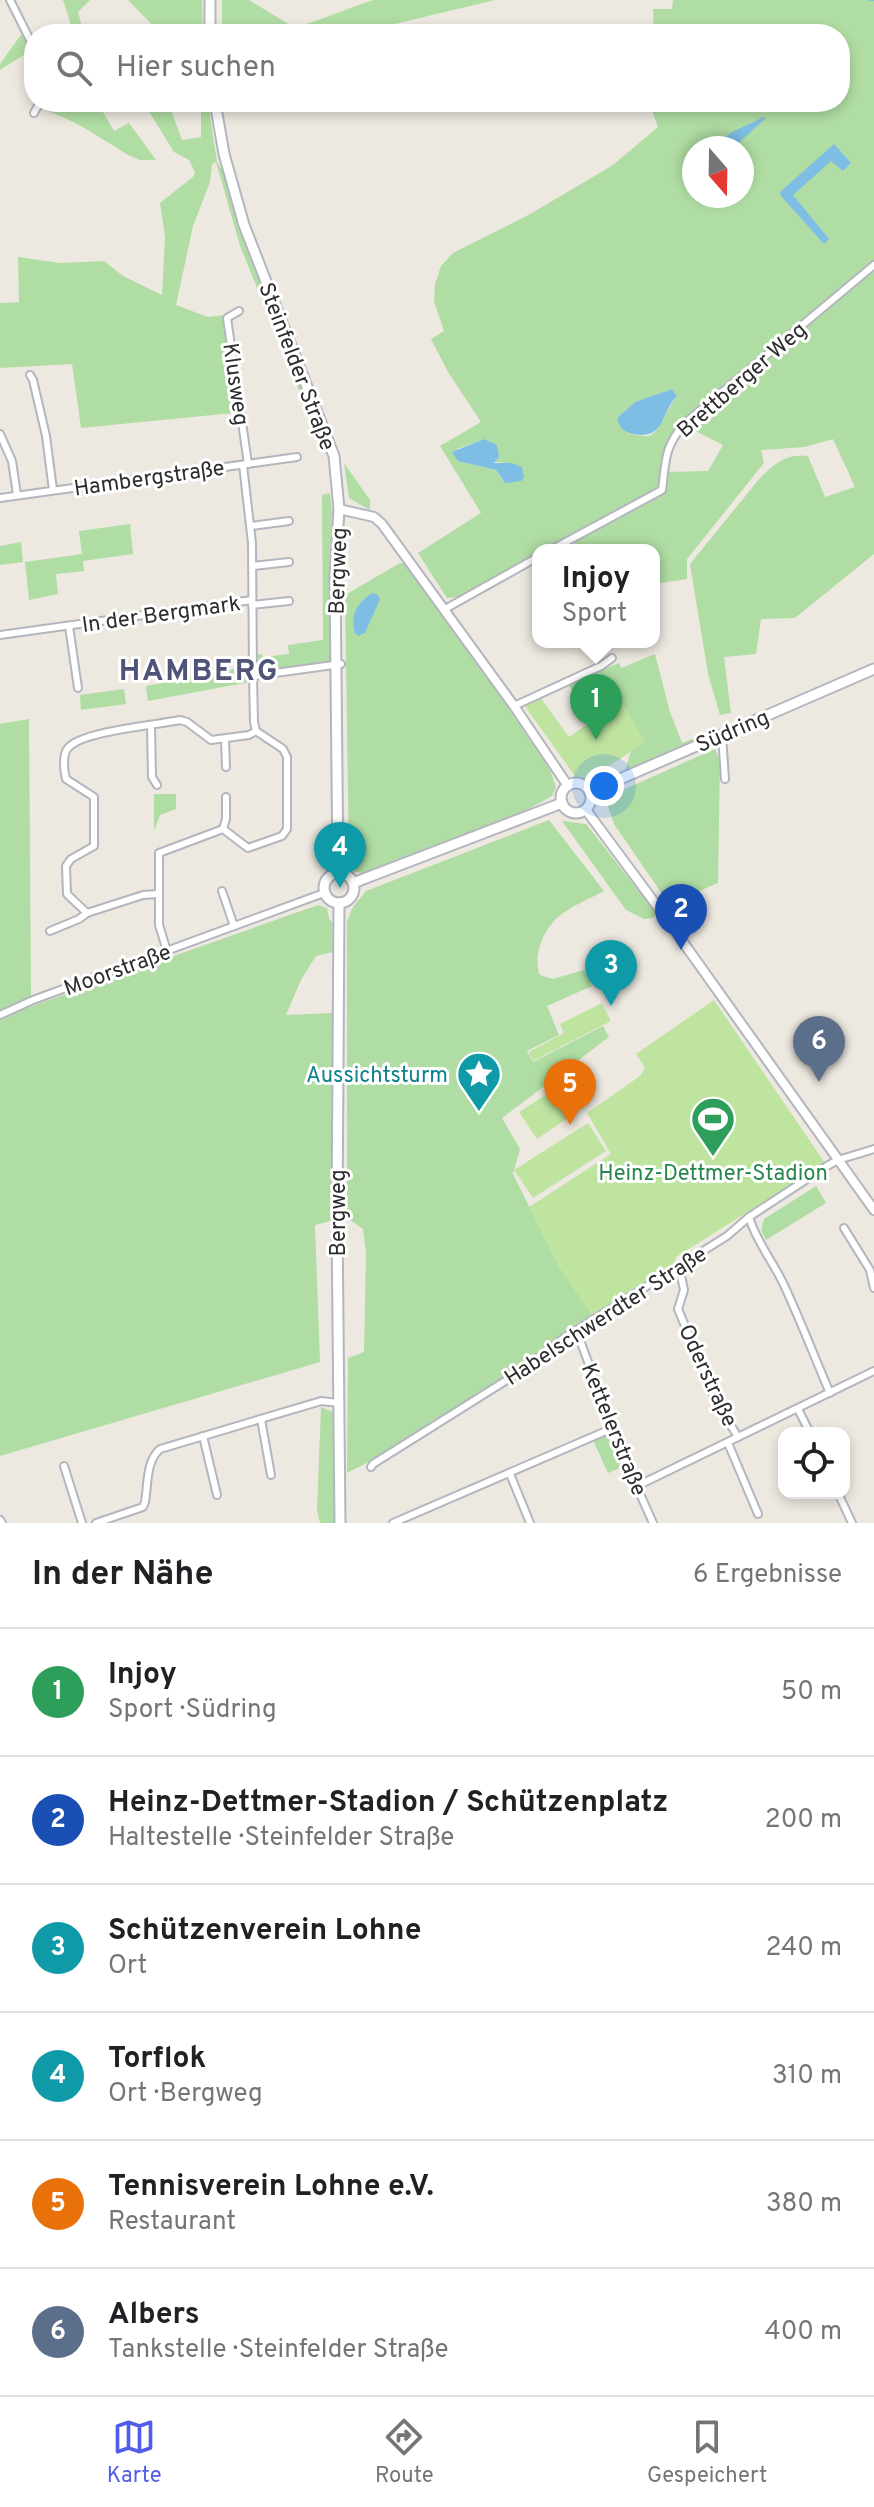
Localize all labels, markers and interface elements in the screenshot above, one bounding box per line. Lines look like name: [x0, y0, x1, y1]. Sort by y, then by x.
search box: [24, 24, 850, 112]
icon: search: [52, 46, 96, 90]
text: Hier suchen: [116, 50, 276, 87]
north arrow: [682, 136, 754, 208]
street label: Steinfelder Straße: [251, 279, 340, 455]
street label: Brettberger Weg: [672, 317, 813, 445]
street label: Klusweg: [215, 341, 254, 427]
street label: Hambergstraße: [72, 456, 226, 503]
street label: Bergweg: [324, 527, 355, 615]
popup: [532, 544, 660, 648]
text: Injoy: [562, 561, 630, 598]
street label: In der Bergmark: [80, 591, 242, 640]
text: Sport: [562, 598, 627, 631]
district label: HAMBERG: [119, 654, 279, 691]
pin: 1: [570, 674, 622, 740]
street label: Südring: [692, 705, 774, 760]
your location: [584, 766, 624, 806]
pin: 4: [314, 822, 366, 888]
pin: 2: [655, 884, 707, 950]
street label: Moorstraße: [61, 939, 175, 1003]
pin: 3: [585, 940, 637, 1006]
pin: 6: [793, 1016, 845, 1082]
place icon: Aussichtsturm: [455, 1050, 503, 1113]
pin: 5: [544, 1059, 596, 1125]
place label: Aussichtsturm: [306, 1063, 448, 1090]
sports icon: Heinz-Dettmer-Stadion: [689, 1095, 737, 1158]
place label: Heinz-Dettmer-Stadion: [598, 1161, 828, 1188]
street label: Bergweg: [326, 1169, 353, 1257]
street label: Habelschwerdter Straße: [500, 1242, 713, 1393]
street label: Oderstraße: [671, 1321, 742, 1432]
street label: Kettelerstraße: [574, 1360, 652, 1500]
map controls: [778, 1427, 850, 1499]
button: locate: [778, 1427, 850, 1499]
text: In der Nähe: [32, 1554, 214, 1597]
text: 6 Ergebnisse: [693, 1559, 842, 1592]
text: Injoy: [108, 1657, 177, 1694]
text: 1: [53, 1676, 63, 1709]
text: 50 m: [781, 1676, 842, 1709]
text: Sport · Südring: [108, 1694, 277, 1727]
text: Heinz-Dettmer-Stadion / Schützenplatz: [108, 1785, 668, 1822]
text: 2: [50, 1804, 66, 1837]
text: 200 m: [765, 1804, 842, 1837]
text: Haltestelle · Steinfelder Straße: [108, 1822, 454, 1855]
text: Schützenverein Lohne: [108, 1913, 421, 1950]
text: 3: [50, 1932, 66, 1965]
text: 240 m: [765, 1932, 842, 1965]
text: Ort: [108, 1950, 147, 1983]
text: Torflok: [108, 2041, 206, 2078]
text: 4: [50, 2060, 66, 2093]
text: 310 m: [772, 2060, 842, 2093]
text: Ort · Bergweg: [108, 2078, 263, 2111]
text: Tennisverein Lohne e.V.: [108, 2169, 434, 2206]
text: 5: [50, 2188, 66, 2221]
text: 380 m: [766, 2188, 842, 2221]
text: Restaurant: [108, 2206, 236, 2239]
text: Albers: [108, 2297, 200, 2334]
text: 6: [50, 2316, 66, 2349]
text: 400 m: [765, 2316, 842, 2349]
text: Tankstelle · Steinfelder Straße: [108, 2334, 448, 2367]
tab: Karte: [107, 2415, 162, 2490]
tab: Route: [375, 2415, 434, 2490]
tab: Gespeichert: [647, 2415, 767, 2490]

